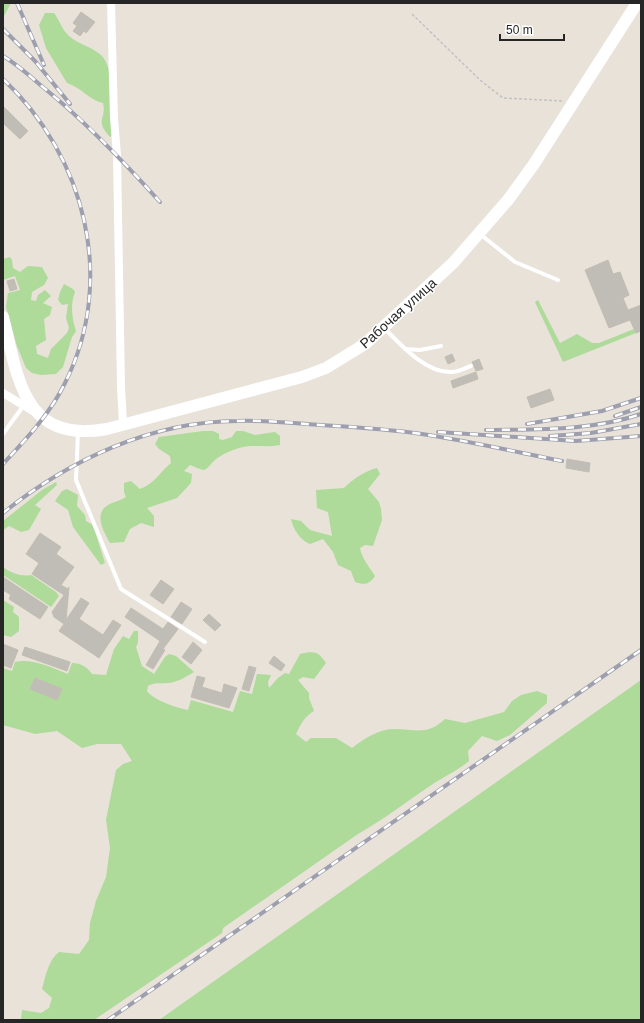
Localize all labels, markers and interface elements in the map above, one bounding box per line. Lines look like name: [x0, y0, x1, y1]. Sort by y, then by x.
scale bar: [500, 16, 564, 42]
text: 50 m: [506, 23, 533, 37]
street label: Рабочая улица: [357, 274, 440, 351]

